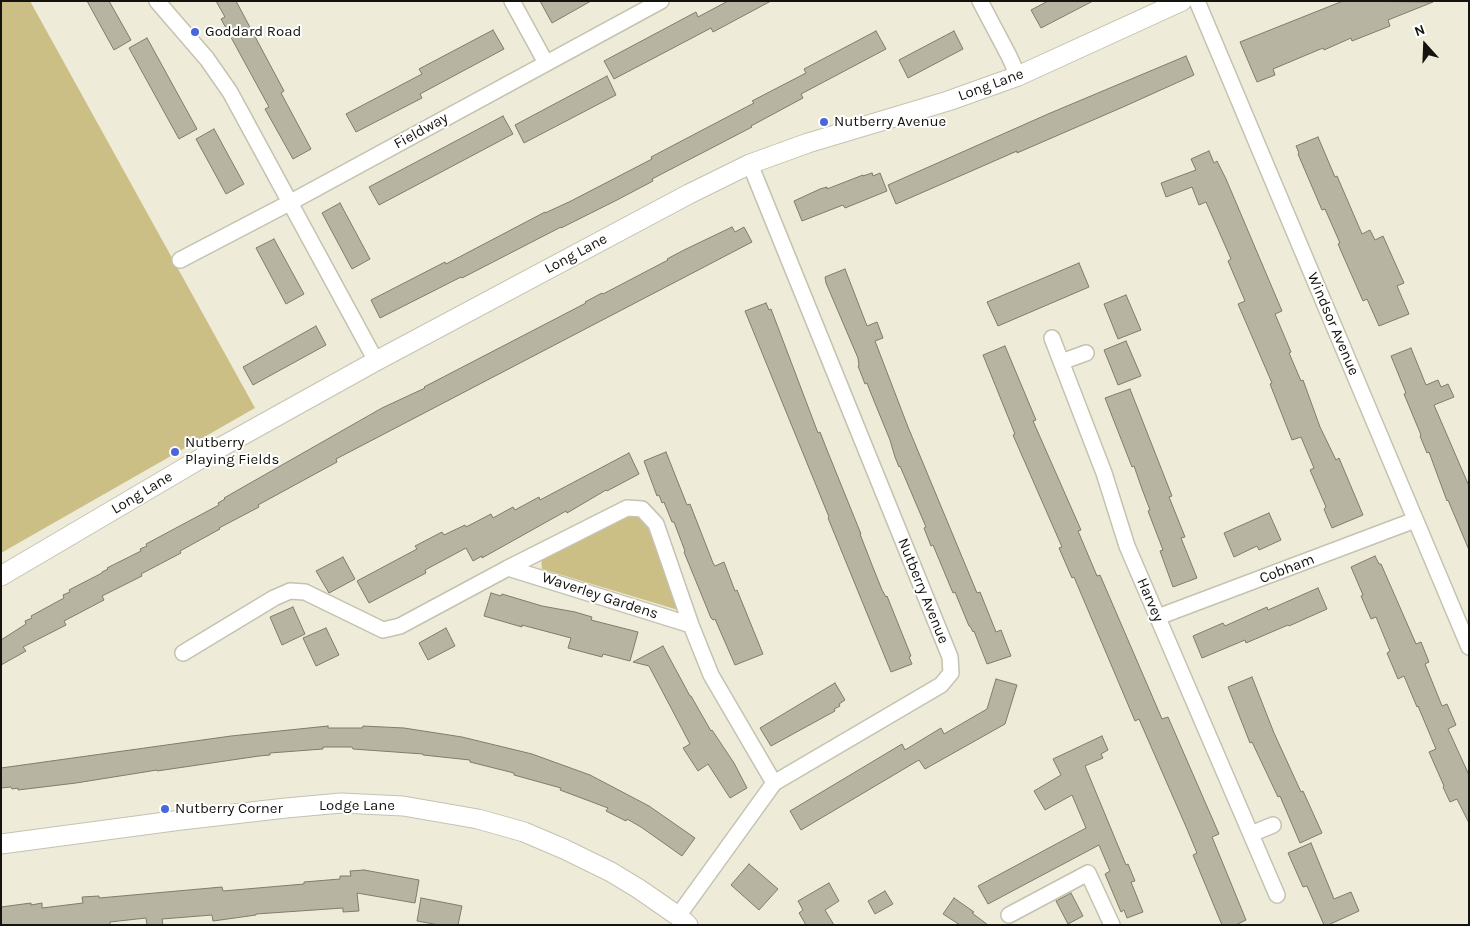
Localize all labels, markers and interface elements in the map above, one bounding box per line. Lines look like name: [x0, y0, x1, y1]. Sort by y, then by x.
north arrow: [1400, 20, 1450, 70]
text: N: [1412, 21, 1427, 40]
place label: Goddard Road: [205, 23, 301, 41]
marker: Goddard Road: [189, 26, 201, 38]
street label: Long Lane: [956, 65, 1026, 105]
street label: Fieldway: [391, 109, 451, 153]
place label: Nutberry Avenue: [834, 113, 946, 131]
marker: Nutberry Avenue: [818, 116, 830, 128]
street label: Long Lane: [542, 230, 610, 278]
street label: Windsor Avenue: [1303, 270, 1363, 378]
place label: Nutberry Playing Fields: [185, 434, 279, 469]
marker: Nutberry Playing Fields: [169, 446, 181, 458]
street label: Long Lane: [108, 468, 176, 518]
street label: Nutberry Avenue: [894, 536, 952, 646]
street label: Cobham: [1257, 550, 1317, 588]
street label: Waverley Gardens: [540, 569, 660, 623]
street label: Harvey: [1133, 575, 1167, 625]
street label: Lodge Lane: [319, 797, 395, 815]
place label: Nutberry Corner: [175, 800, 283, 818]
marker: Nutberry Corner: [159, 803, 171, 815]

